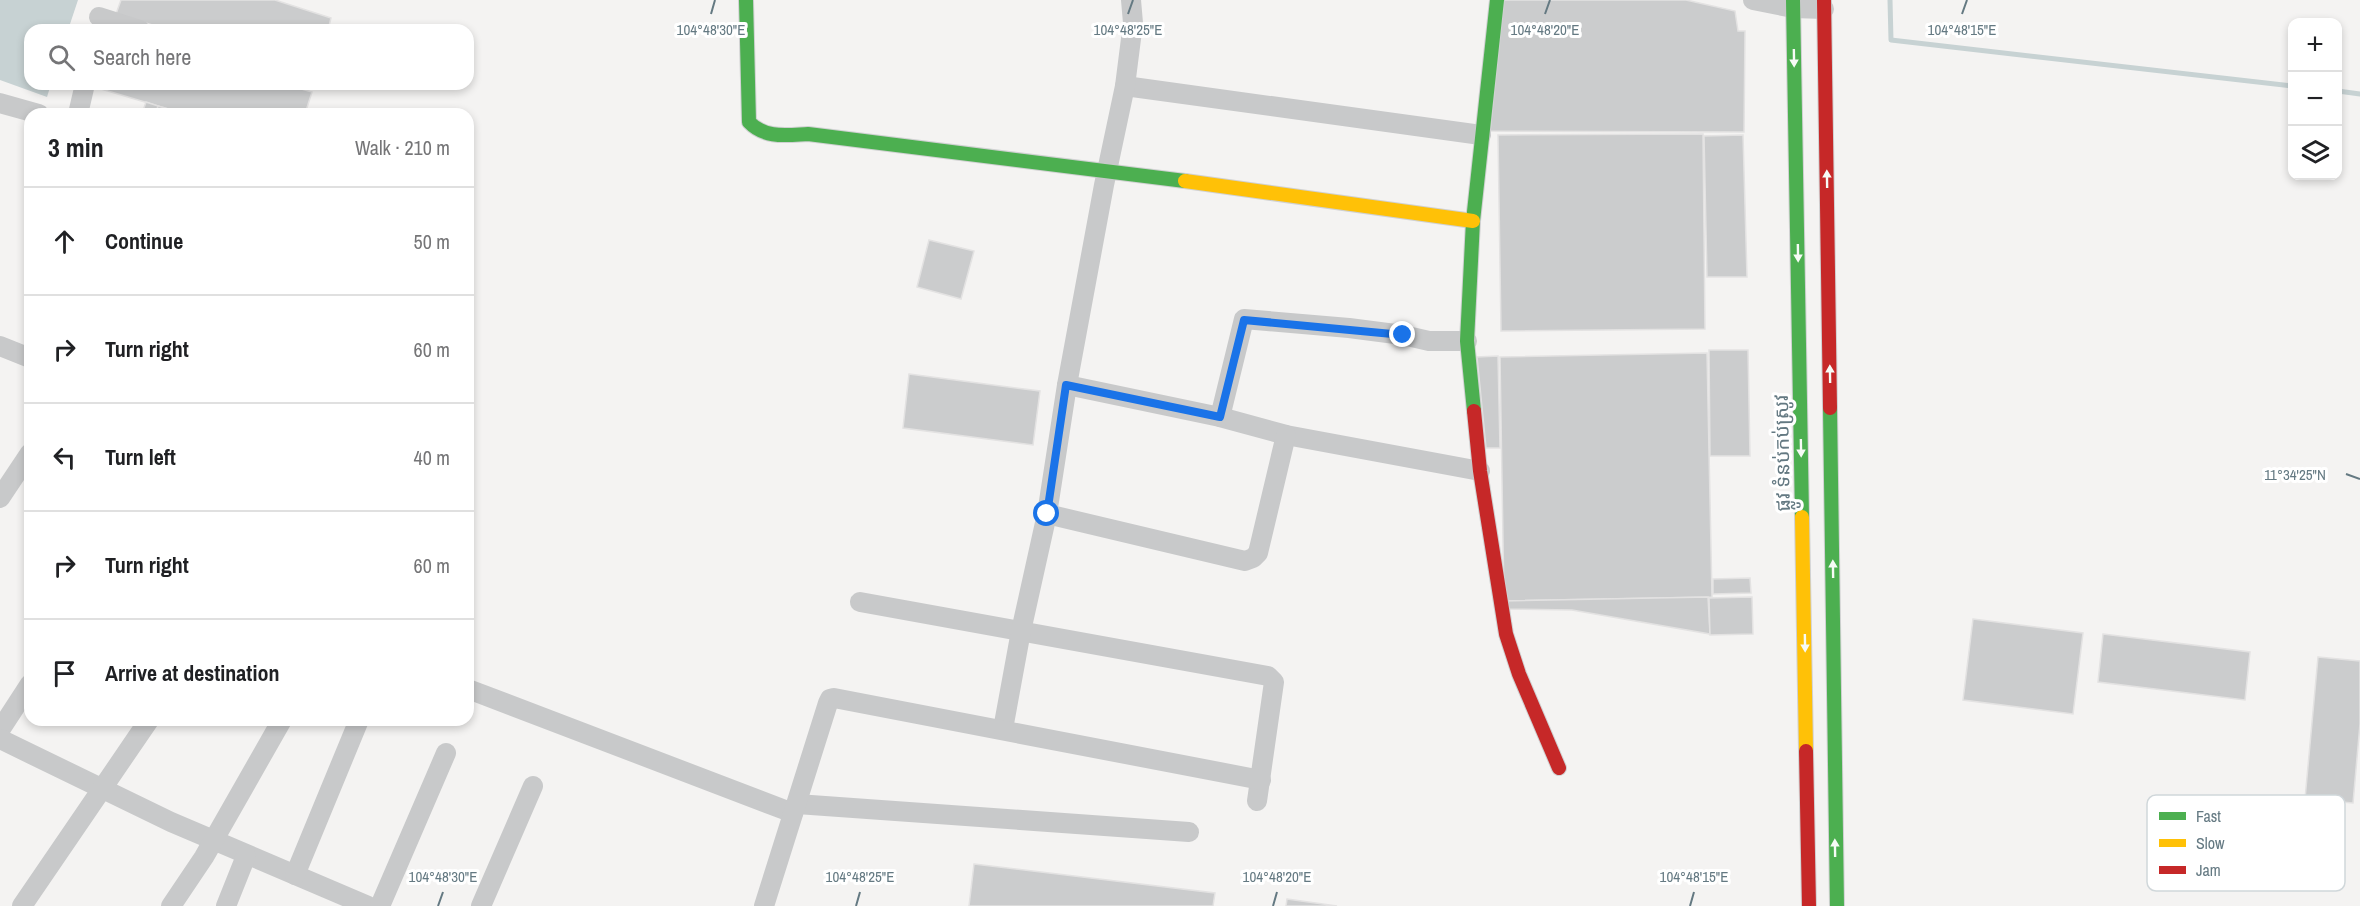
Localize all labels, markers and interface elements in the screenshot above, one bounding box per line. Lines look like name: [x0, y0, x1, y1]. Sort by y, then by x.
map controls: [2288, 18, 2342, 180]
button: +: [2288, 18, 2342, 72]
text: 104°48'30"E: [677, 19, 745, 40]
text: 104°48'25"E: [1094, 19, 1162, 40]
text: 104°48'20"E: [1511, 19, 1579, 40]
text: 104°48'15"E: [1928, 19, 1996, 40]
search box: [24, 24, 474, 90]
icon: search: [45, 41, 78, 74]
text: Search here: [93, 42, 191, 72]
one-way arrow: [1789, 49, 1799, 68]
button: −: [2288, 72, 2342, 126]
button: layers: [2288, 126, 2342, 180]
text: 3 min: [48, 130, 104, 165]
text: Walk · 210 m: [355, 134, 450, 161]
one-way arrow: [1822, 169, 1832, 188]
icon: ahead: [48, 225, 81, 258]
text: Continue: [105, 226, 183, 256]
text: 50 m: [414, 228, 450, 255]
one-way arrow: [1793, 244, 1802, 263]
route end: [1389, 321, 1415, 347]
icon: right: [48, 333, 81, 366]
text: Turn right: [105, 334, 189, 364]
text: 60 m: [414, 336, 450, 363]
one-way arrow: [1825, 364, 1835, 383]
street label: ផ្លូវ ទំនប់កប់ស្រូវ: [1767, 394, 1802, 512]
one-way arrow: [1797, 439, 1806, 458]
icon: left: [48, 441, 81, 474]
text: Turn left: [105, 442, 176, 472]
text: 40 m: [414, 444, 450, 471]
text: 11°34'25"N: [2264, 464, 2326, 485]
route start: [1033, 500, 1059, 526]
icon: right: [48, 549, 81, 582]
text: Turn right: [105, 550, 189, 580]
text: 60 m: [414, 552, 450, 579]
one-way arrow: [1828, 559, 1838, 578]
one-way arrow: [1800, 634, 1810, 653]
icon: arrive: [48, 657, 81, 690]
text: Arrive at destination: [105, 658, 279, 688]
legend: [2147, 795, 2345, 891]
text: Fast: [2196, 805, 2221, 827]
text: Slow: [2196, 832, 2225, 854]
one-way arrow: [1831, 838, 1840, 857]
text: Jam: [2196, 859, 2221, 881]
text: 104°48'30"E: [409, 866, 477, 887]
text: 104°48'25"E: [826, 866, 894, 887]
text: 104°48'20"E: [1243, 866, 1311, 887]
text: 104°48'15"E: [1660, 866, 1728, 887]

